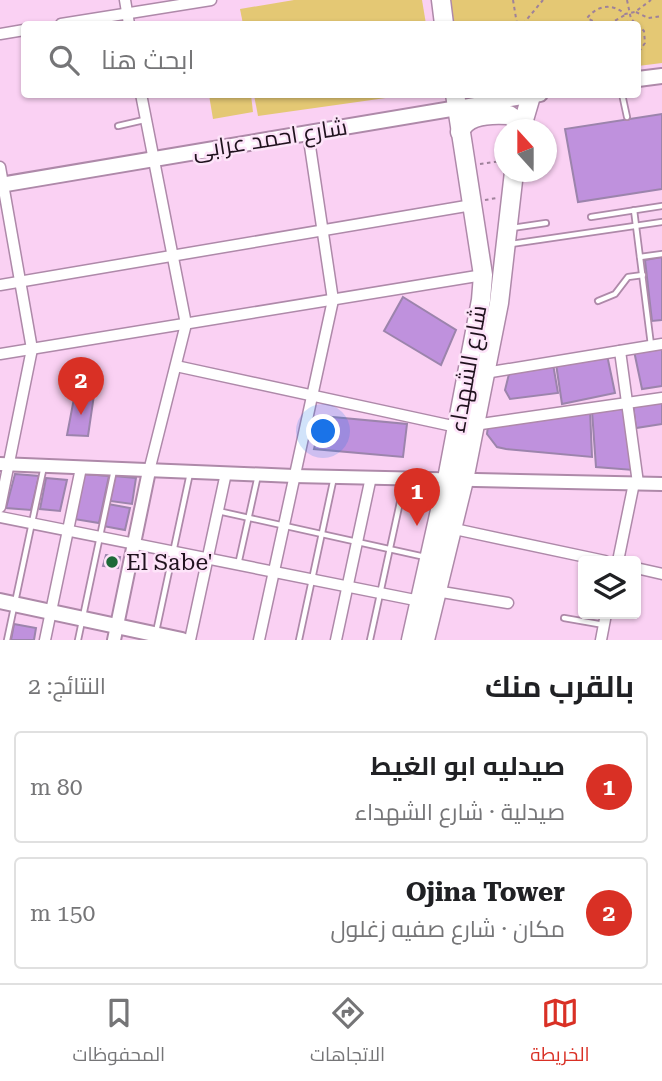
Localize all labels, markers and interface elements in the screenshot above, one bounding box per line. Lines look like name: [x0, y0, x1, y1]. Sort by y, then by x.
search box: [21, 21, 641, 98]
icon: search: [45, 41, 83, 79]
text: ابحث هنا: [101, 45, 194, 75]
street label: شارع احمد عرابى: [191, 113, 350, 167]
north arrow: [494, 119, 557, 182]
street label: شارع الشهداء: [444, 303, 494, 435]
pin: 2: [58, 357, 104, 415]
your location: [306, 414, 340, 448]
pin: 1: [394, 468, 440, 526]
place label: El Sabe': [126, 549, 213, 576]
marker: El Sabe': [104, 554, 120, 570]
map controls: [578, 556, 641, 619]
button: layers: [578, 556, 641, 619]
text: بالقرب منك: [485, 669, 634, 704]
text: النتائج: 2: [28, 673, 106, 700]
text: صيدليه ابو الغيط: [371, 751, 565, 781]
text: 80 m: [30, 774, 83, 801]
text: 1: [603, 774, 615, 801]
text: صيدلية · شارع الشهداء: [354, 799, 565, 826]
text: Ojina Tower: [406, 877, 565, 907]
text: 150 m: [30, 900, 95, 927]
text: 2: [603, 900, 615, 927]
text: مكان · شارع صفيه زغلول: [330, 916, 565, 943]
tab: المحفوظات: [73, 994, 165, 1072]
tab: الاتجاهات: [310, 994, 385, 1072]
tab: الخريطة: [530, 994, 590, 1072]

